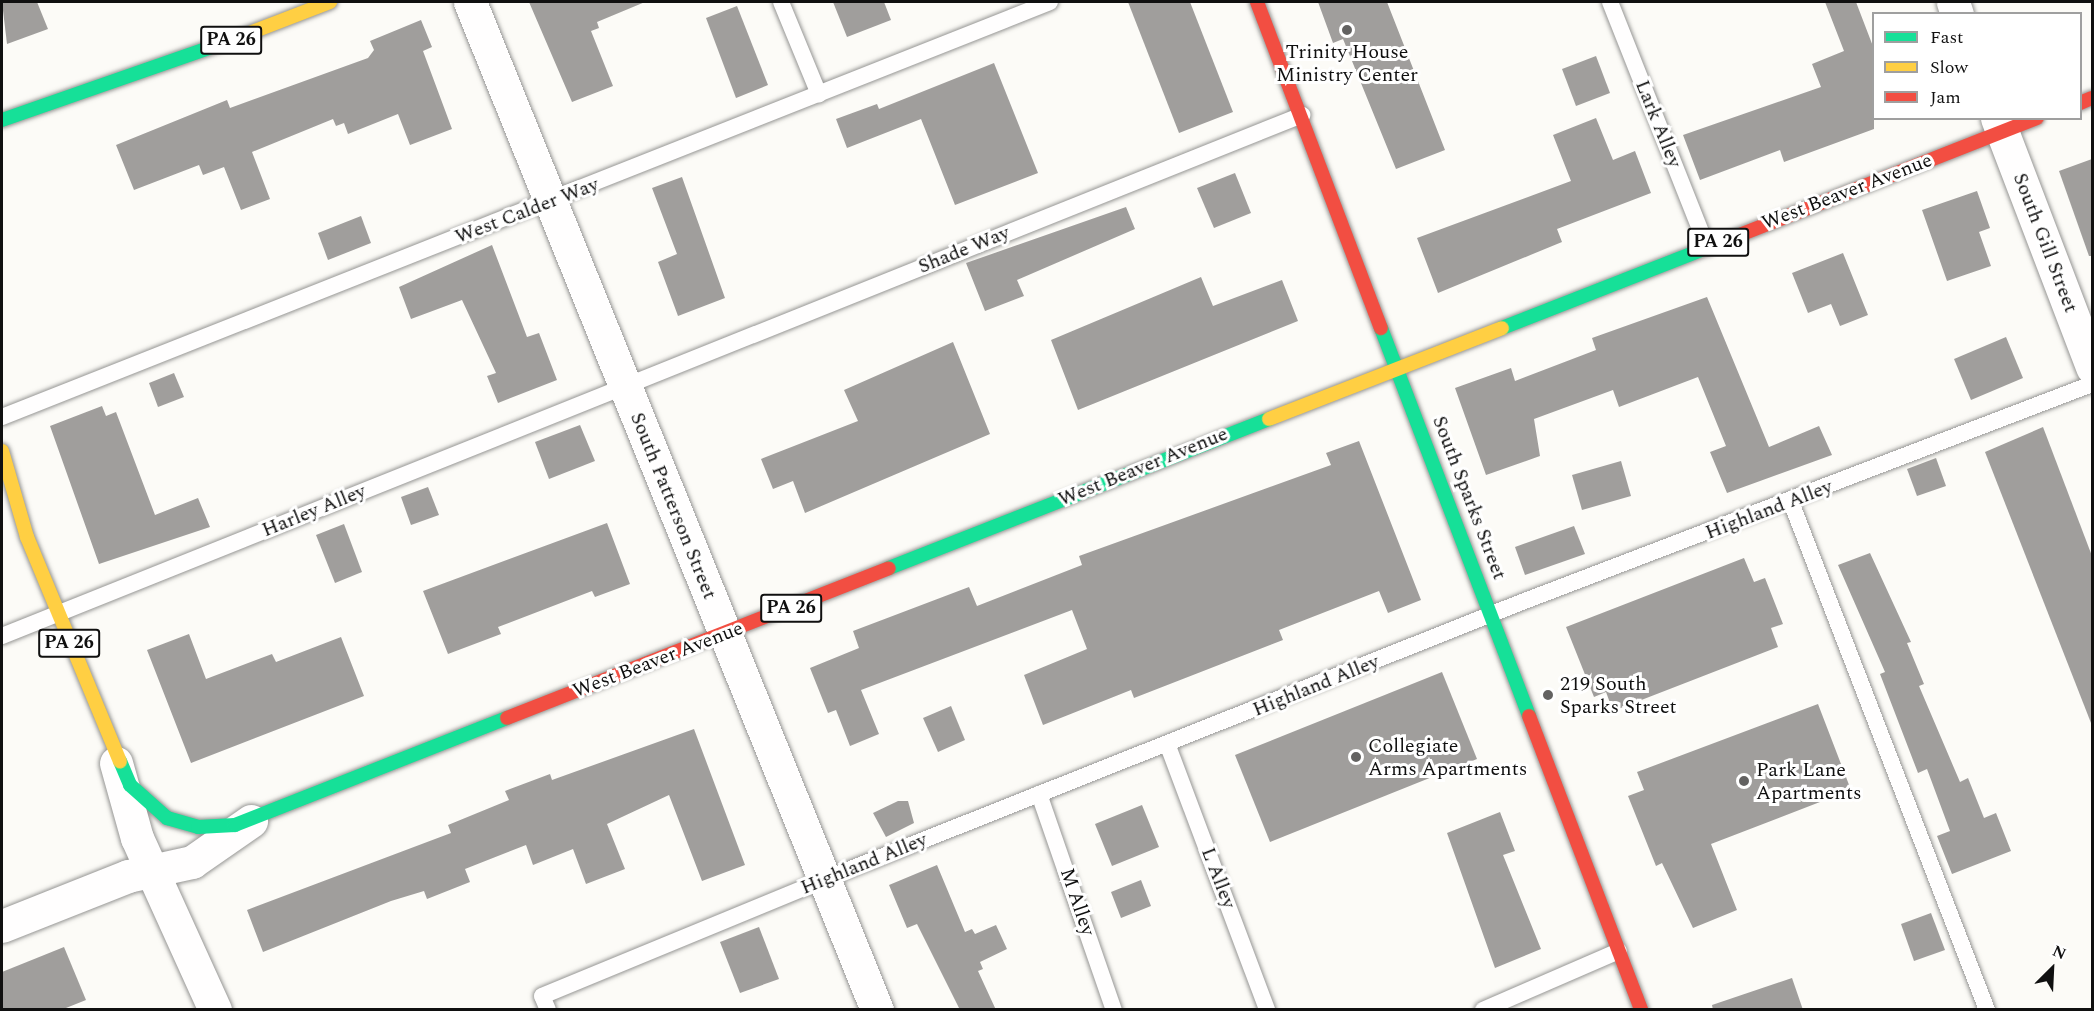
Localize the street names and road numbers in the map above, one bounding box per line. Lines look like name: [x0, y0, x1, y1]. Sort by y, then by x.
road number: PA 26: [200, 25, 262, 55]
street label: Lark Alley: [1630, 77, 1686, 171]
street label: West Beaver Avenue: [1758, 148, 1936, 236]
street label: South Gill Street: [2007, 170, 2083, 316]
street label: West Calder Way: [452, 173, 602, 249]
street label: Shade Way: [915, 221, 1013, 279]
road number: PA 26: [1686, 227, 1750, 257]
street label: South Patterson Street: [625, 409, 721, 603]
street label: South Sparks Street: [1427, 413, 1511, 583]
street label: West Beaver Avenue: [1055, 422, 1231, 512]
street label: Highland Alley: [1702, 475, 1836, 545]
street label: Harley Alley: [259, 479, 369, 543]
road number: PA 26: [760, 593, 822, 623]
street label: West Beaver Avenue: [569, 616, 747, 704]
road number: PA 26: [38, 628, 100, 658]
street label: Highland Alley: [1249, 650, 1383, 722]
street label: Highland Alley: [797, 828, 931, 900]
street label: L Alley: [1195, 844, 1241, 912]
street label: M Alley: [1054, 865, 1100, 939]

